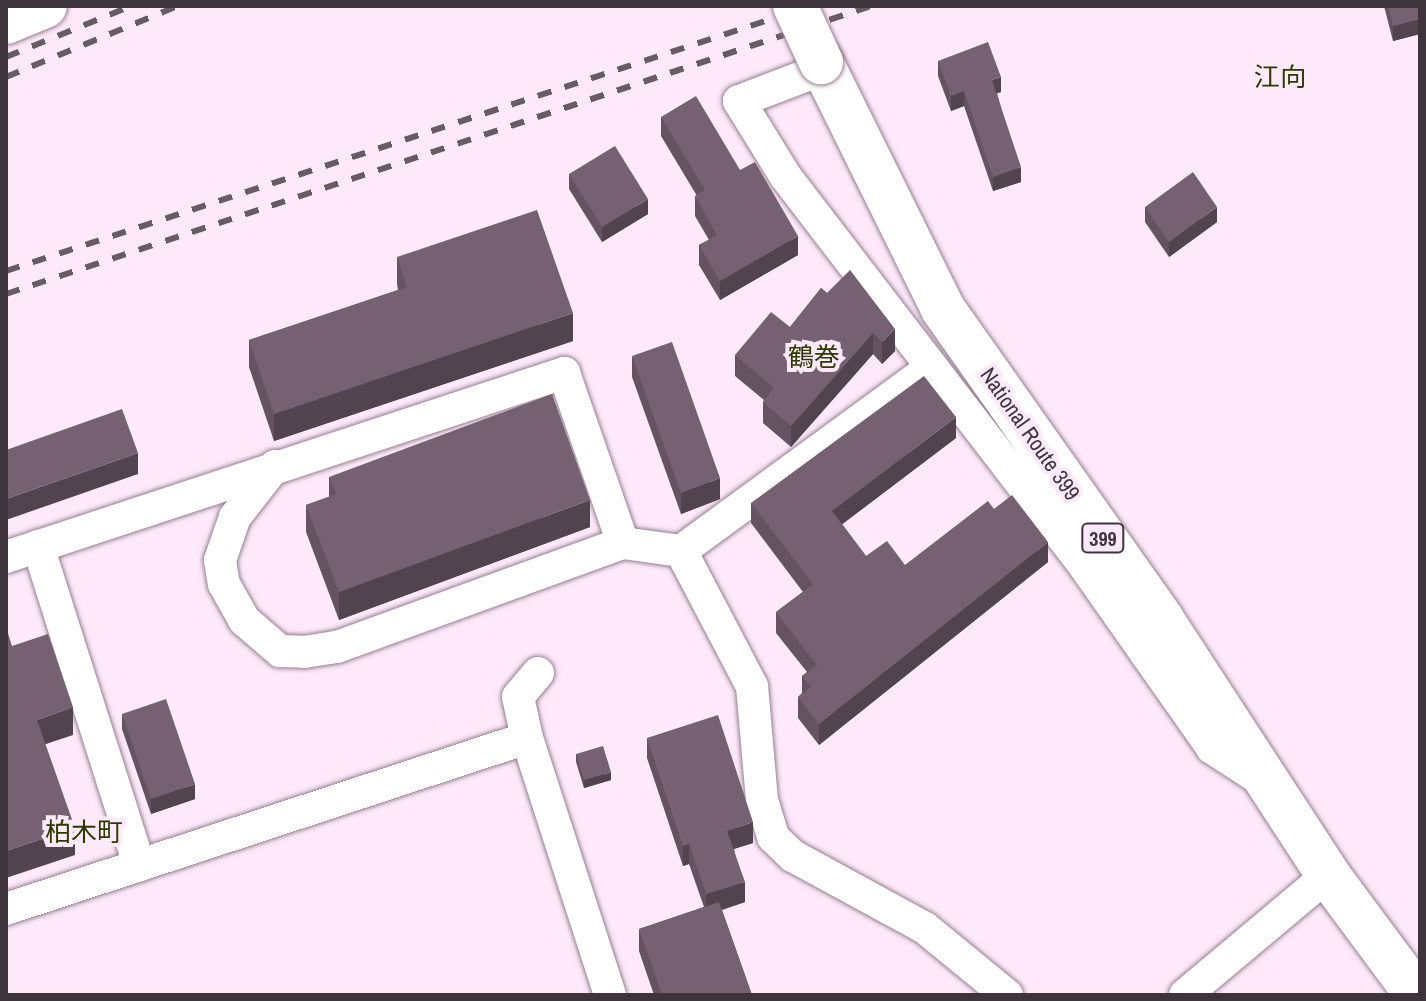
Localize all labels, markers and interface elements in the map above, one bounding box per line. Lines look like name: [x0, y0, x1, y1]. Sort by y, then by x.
district label: 江向: [1254, 61, 1306, 93]
district label: 鶴巻: [788, 341, 840, 373]
street label: National Route 399: [975, 363, 1085, 505]
road number: 399: [1081, 522, 1125, 554]
district label: 柏木町: [45, 816, 123, 848]

